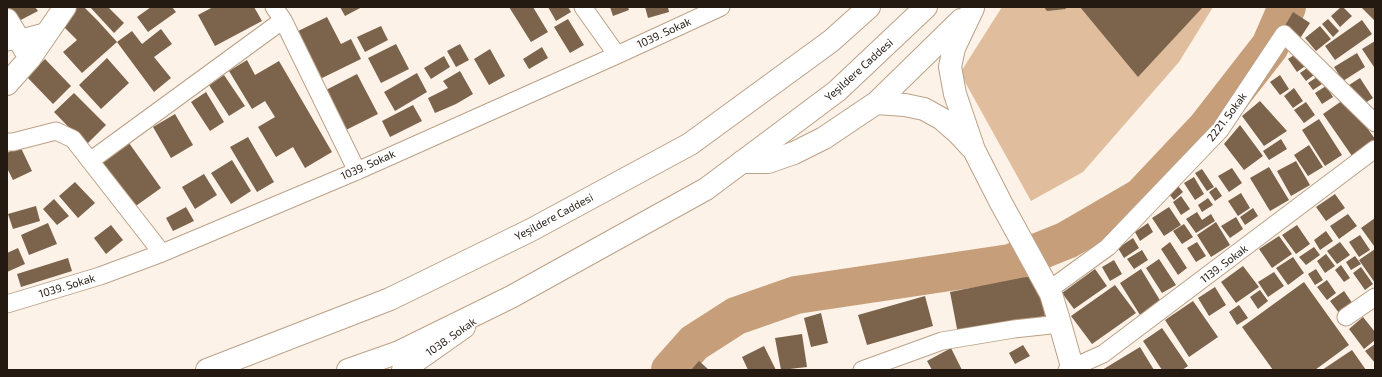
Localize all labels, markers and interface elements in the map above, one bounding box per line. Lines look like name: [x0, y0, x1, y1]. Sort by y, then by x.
street label: 1039. Sokak: [635, 15, 693, 51]
street label: Yeşildere Caddesi: [822, 36, 896, 104]
street label: 2221. Sokak: [1204, 90, 1250, 144]
street label: 1039. Sokak: [339, 147, 397, 183]
street label: Yeşildere Caddesi: [512, 191, 596, 243]
street label: 1139. Sokak: [1198, 242, 1250, 286]
street label: 1039. Sokak: [37, 271, 97, 301]
street label: 1038. Sokak: [423, 315, 479, 359]

